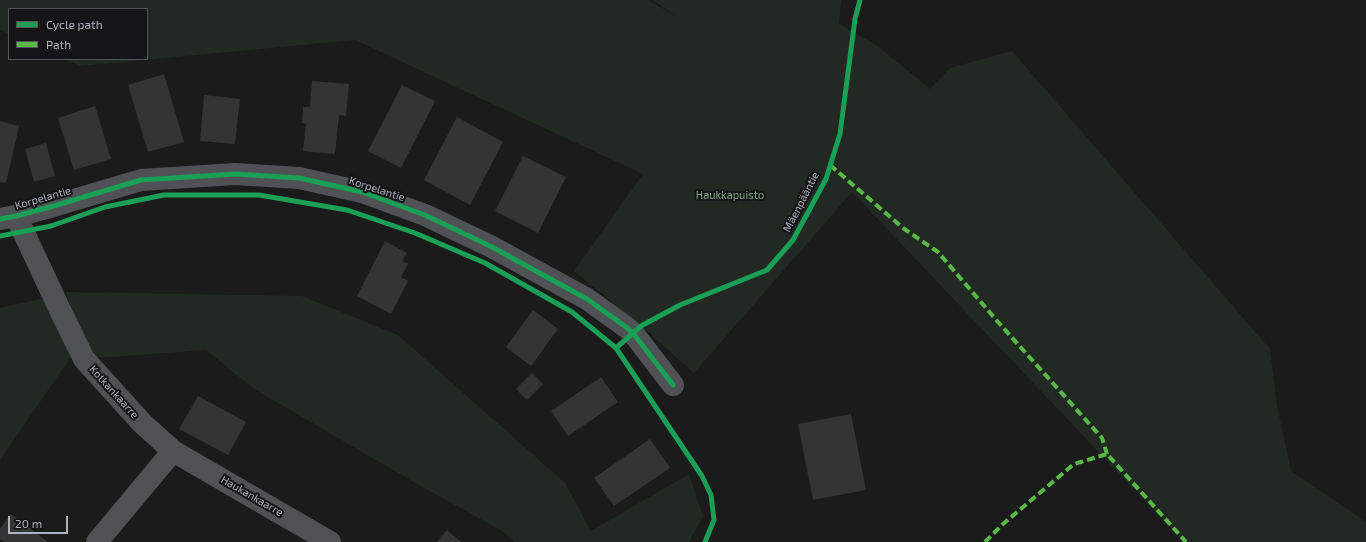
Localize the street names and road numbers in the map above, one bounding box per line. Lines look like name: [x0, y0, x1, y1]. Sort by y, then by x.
street label: Mäenpääntie: [780, 170, 822, 234]
street label: Korpelantie: [347, 174, 407, 204]
street label: Korpelantie: [13, 184, 73, 212]
street label: Kotkankaarre: [87, 363, 141, 421]
street label: Haukankaarre: [218, 473, 286, 519]

